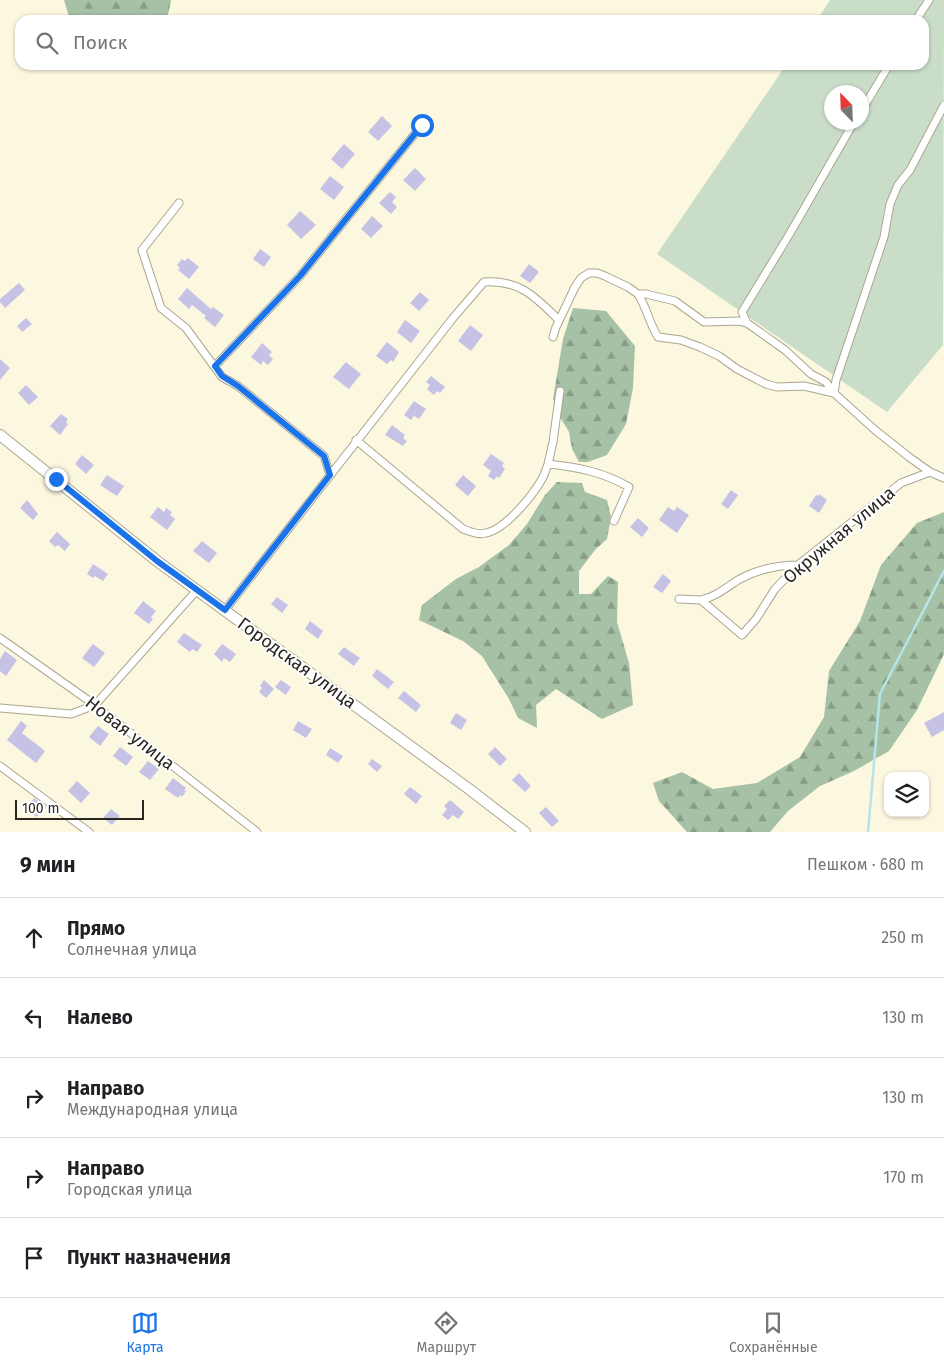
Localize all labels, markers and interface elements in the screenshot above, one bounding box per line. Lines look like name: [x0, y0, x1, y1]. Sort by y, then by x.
search box: [15, 15, 929, 70]
icon: search: [33, 29, 61, 57]
text: Поиск: [73, 31, 127, 54]
north arrow: [824, 85, 869, 130]
route start: [411, 114, 434, 137]
route end: [45, 468, 68, 491]
street label: Окружная улица: [778, 482, 900, 588]
street label: Городская улица: [233, 613, 361, 713]
street label: Новая улица: [81, 691, 179, 775]
map controls: [884, 772, 929, 817]
button: layers: [884, 772, 929, 817]
scale bar: [15, 797, 144, 820]
text: 100 m: [22, 800, 59, 817]
text: 9 мин: [20, 852, 76, 878]
text: Пешком · 680 m: [807, 855, 924, 874]
text: Прямо: [67, 917, 125, 940]
icon: ahead: [20, 924, 48, 952]
text: 250 m: [881, 928, 924, 947]
text: Солнечная улица: [67, 940, 197, 959]
icon: left: [20, 1004, 48, 1032]
text: Налево: [67, 1006, 133, 1029]
text: 130 m: [882, 1008, 924, 1027]
text: Направо: [67, 1077, 144, 1100]
icon: right: [20, 1084, 48, 1112]
text: 130 m: [882, 1088, 924, 1107]
text: Международная улица: [67, 1100, 238, 1119]
text: Направо: [67, 1157, 144, 1180]
icon: right: [20, 1164, 48, 1192]
text: 170 m: [883, 1168, 924, 1187]
text: Городская улица: [67, 1180, 193, 1199]
icon: arrive: [20, 1244, 48, 1272]
text: Пункт назначения: [67, 1246, 231, 1269]
tab: Карта: [126, 1309, 164, 1356]
tab: Маршрут: [417, 1309, 476, 1356]
tab: Сохранённые: [729, 1309, 818, 1356]

